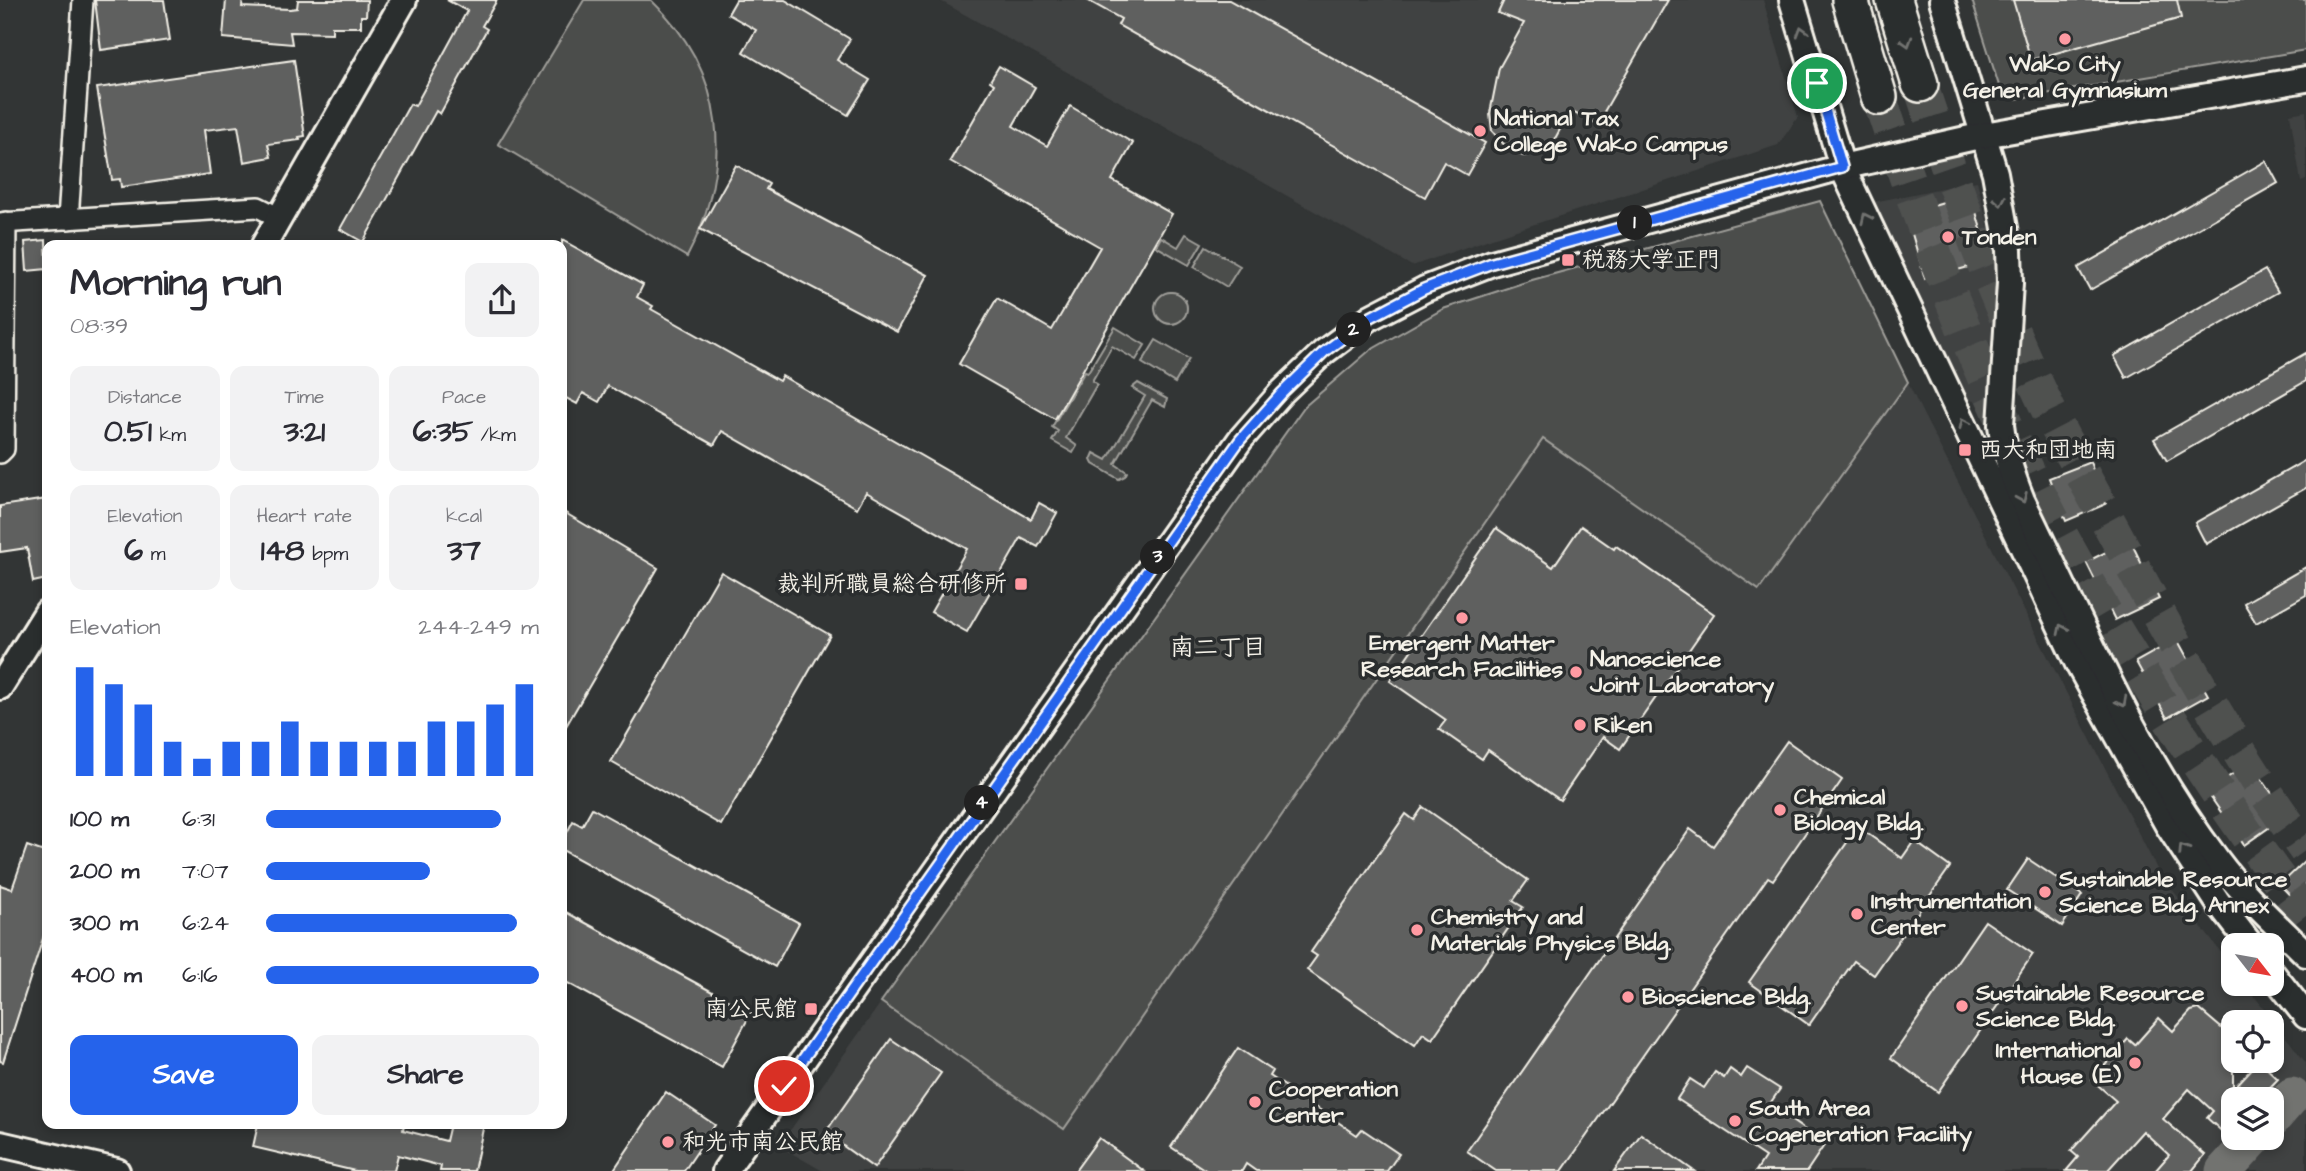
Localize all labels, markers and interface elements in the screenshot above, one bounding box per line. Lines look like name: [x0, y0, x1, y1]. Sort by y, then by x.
one-way arrow: [1795, 26, 1810, 38]
marker: Wako City General Gymnasium: [2057, 31, 2073, 47]
one-way arrow: [1899, 36, 1914, 48]
place label: Wako City General Gymnasium: [1963, 48, 2168, 108]
pin: [1787, 53, 1847, 113]
icon: arrive: [1798, 64, 1836, 102]
place label: National Tax College Wako Campus: [1494, 102, 1728, 161]
marker: National Tax College Wako Campus: [1472, 123, 1488, 139]
one-way arrow: [1992, 195, 2007, 207]
pin: 1: [1618, 206, 1652, 241]
text: 1: [1633, 209, 1636, 236]
one-way arrow: [1860, 213, 1874, 225]
place label: Tonden: [1961, 221, 2037, 253]
marker: Tonden: [1940, 229, 1956, 245]
place label: 税務大学正門: [1582, 244, 1720, 276]
marker: 税務大学正門: [1560, 252, 1576, 268]
text: Morning run: [70, 258, 282, 310]
button: share: [465, 263, 539, 337]
text: 08:39: [70, 310, 128, 342]
pin: 2: [1336, 312, 1372, 348]
text: 2: [1348, 316, 1359, 343]
text: Distance: [108, 384, 182, 411]
text: Time: [285, 384, 324, 411]
text: Pace: [442, 384, 486, 411]
text: 0.51: [104, 411, 152, 453]
text: 3:21: [284, 411, 325, 453]
text: 6:35: [413, 411, 473, 453]
one-way arrow: [1958, 418, 1972, 430]
text: km: [152, 422, 186, 449]
text: /km: [473, 422, 516, 449]
place label: 西大和団地南: [1979, 434, 2117, 466]
marker: 西大和団地南: [1957, 442, 1973, 458]
one-way arrow: [2013, 491, 2027, 503]
text: Elevation: [107, 503, 182, 530]
text: Heart rate: [257, 503, 352, 530]
text: kcal: [446, 503, 482, 530]
text: 6: [124, 530, 143, 572]
text: 148: [261, 530, 305, 572]
text: 37: [447, 530, 481, 572]
pin: 3: [1140, 540, 1176, 574]
text: m: [143, 541, 165, 568]
text: bpm: [305, 541, 348, 568]
text: 3: [1153, 543, 1162, 570]
place label: 裁判所職員総合研修所: [777, 568, 1007, 600]
marker: 裁判所職員総合研修所: [1013, 576, 1029, 592]
marker: Emergent Matter Research Facilities: [1454, 610, 1470, 626]
text: Elevation: [70, 611, 161, 643]
text: 244–249 m: [418, 611, 539, 643]
one-way arrow: [2056, 623, 2070, 636]
place label: Emergent Matter Research Facilities: [1361, 627, 1563, 685]
district label: 南二丁目: [1170, 631, 1266, 665]
place label: Nanoscience Joint Laboratory: [1589, 643, 1774, 703]
marker: Nanoscience Joint Laboratory: [1568, 664, 1584, 680]
one-way arrow: [2113, 695, 2127, 707]
place label: Riken: [1594, 709, 1652, 741]
marker: Riken: [1572, 717, 1588, 733]
place label: Chemical Biology Bldg.: [1794, 781, 1924, 841]
pin: 4: [964, 786, 1000, 820]
text: 4: [975, 789, 988, 816]
marker: Chemical Biology Bldg.: [1772, 802, 1788, 818]
text: 100 m: [70, 803, 129, 835]
text: 6:31: [182, 803, 215, 835]
one-way arrow: [2179, 844, 2192, 857]
text: 200 m: [70, 855, 139, 887]
text: 7:07: [182, 855, 229, 887]
place label: Sustainable Resource Science Bldg. Annex: [2058, 863, 2288, 922]
marker: Sustainable Resource Science Bldg. Annex: [2037, 884, 2053, 900]
place label: Instrumentation Center: [1871, 885, 2032, 943]
place label: Chemistry and Materials Physics Bldg.: [1431, 901, 1672, 961]
marker: Instrumentation Center: [1849, 906, 1865, 922]
text: 300 m: [70, 907, 138, 939]
text: 6:24: [182, 907, 229, 939]
marker: Chemistry and Materials Physics Bldg.: [1409, 922, 1425, 938]
north arrow: [2221, 933, 2284, 996]
map controls: [2221, 933, 2284, 1150]
text: 400 m: [70, 959, 142, 991]
text: 6:16: [182, 959, 218, 991]
place label: Sustainable Resource Science Bldg.: [1975, 977, 2205, 1036]
place label: Bioscience Bldg.: [1642, 981, 1811, 1014]
marker: Bioscience Bldg.: [1620, 989, 1636, 1005]
place label: 南公民館: [705, 993, 797, 1025]
marker: Sustainable Resource Science Bldg.: [1954, 998, 1970, 1014]
marker: 南公民館: [803, 1001, 819, 1017]
button: locate: [2221, 1010, 2284, 1073]
place label: International House (E): [1996, 1034, 2121, 1092]
button: Save: [70, 1035, 298, 1115]
button: Share: [312, 1035, 539, 1115]
marker: International House (E): [2127, 1055, 2143, 1071]
pin: [754, 1056, 814, 1116]
icon: check: [765, 1067, 803, 1105]
place label: Cooperation Center: [1269, 1073, 1399, 1131]
button: layers: [2221, 1087, 2284, 1150]
place label: South Area Cogeneration Facility: [1748, 1092, 1972, 1152]
marker: Cooperation Center: [1247, 1094, 1263, 1110]
marker: South Area Cogeneration Facility: [1727, 1113, 1743, 1129]
place label: 和光市南公民館: [682, 1126, 843, 1158]
marker: 和光市南公民館: [660, 1134, 676, 1150]

